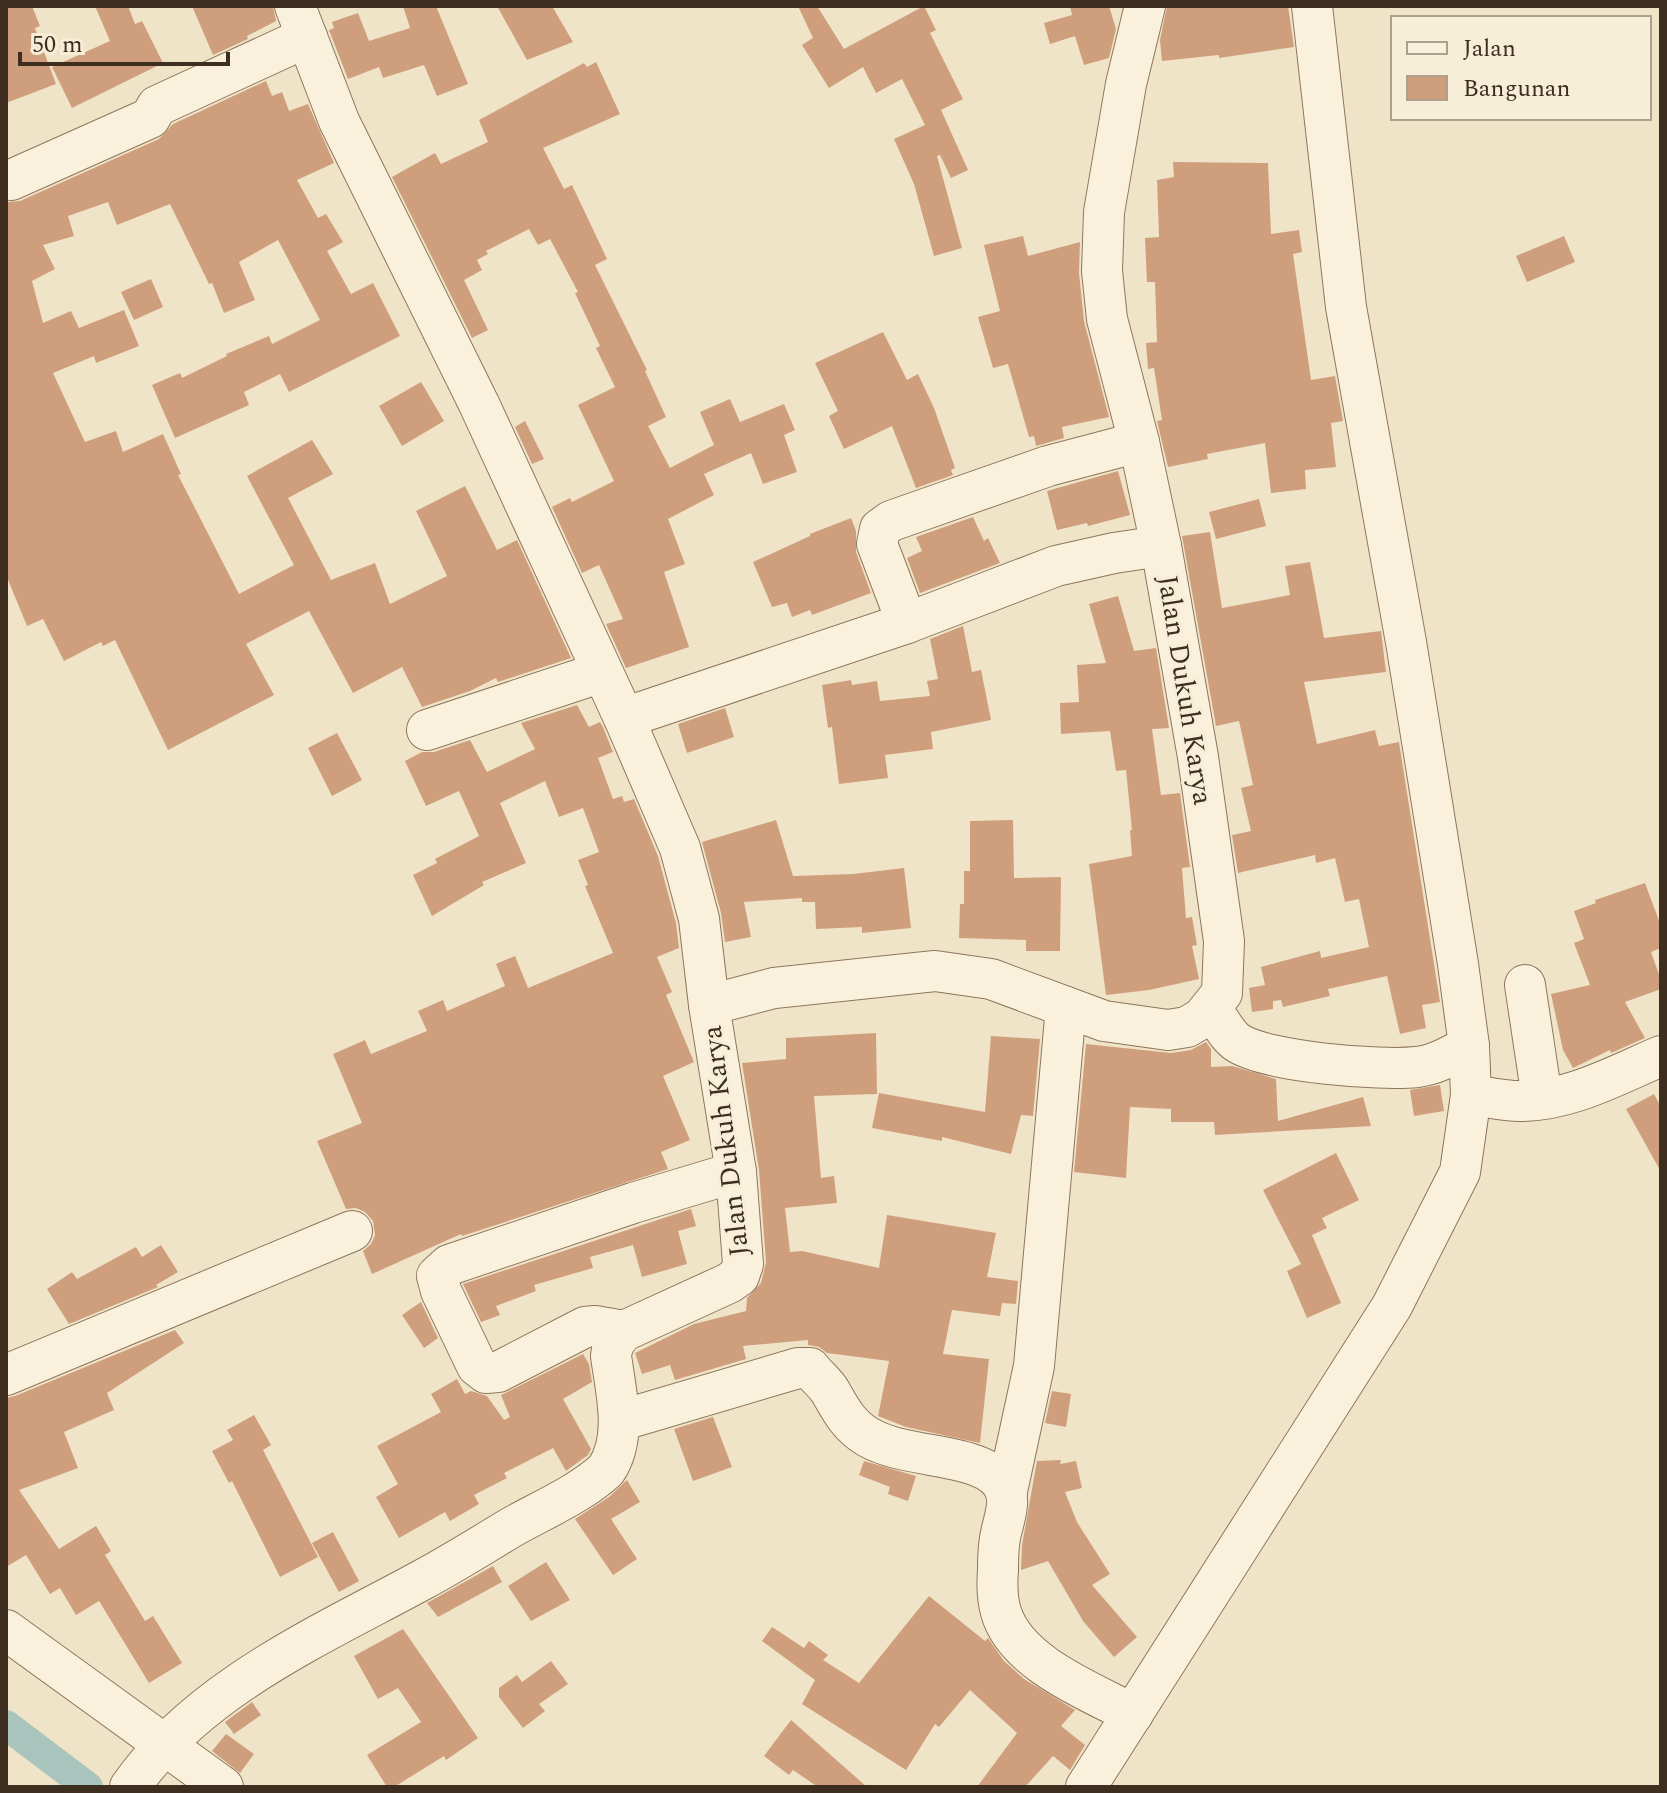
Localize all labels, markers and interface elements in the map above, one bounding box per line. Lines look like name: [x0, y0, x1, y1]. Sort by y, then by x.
scale bar: [20, 16, 228, 66]
legend: [1391, 16, 1651, 120]
text: 50 m: [32, 27, 83, 63]
text: Jalan: [1463, 31, 1516, 67]
text: Bangunan: [1463, 71, 1571, 107]
street label: Jalan Dukuh Karya: [1146, 572, 1224, 808]
street label: Jalan Dukuh Karya: [690, 1023, 761, 1259]

